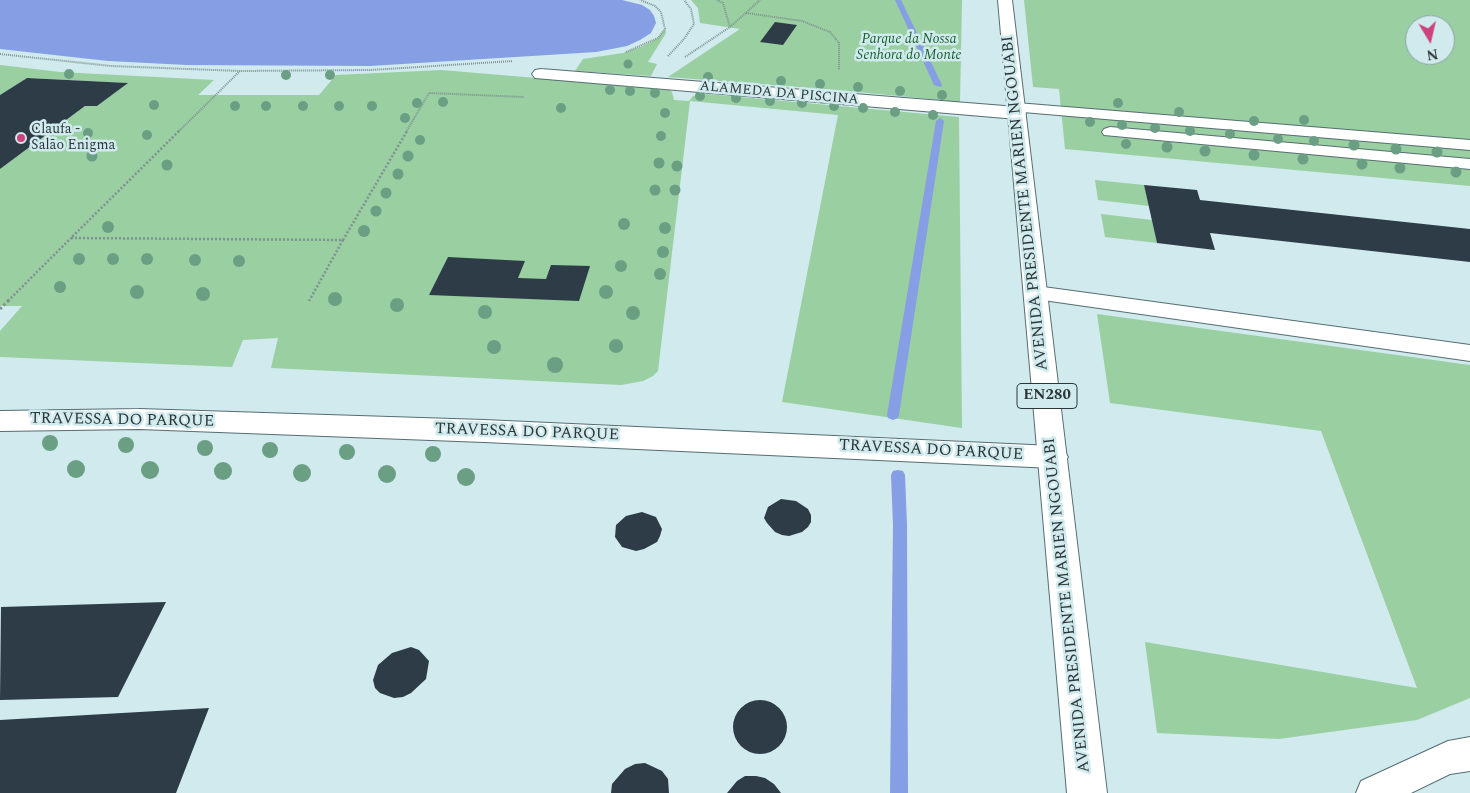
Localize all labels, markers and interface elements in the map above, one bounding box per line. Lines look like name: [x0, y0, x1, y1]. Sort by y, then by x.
north arrow: [1405, 15, 1455, 65]
park label: Parque da Nossa Senhora do Monte: [857, 32, 961, 64]
street label: AVENIDA PRESIDENTE MARIEN NGOUABI: [999, 35, 1053, 371]
text: N: [1425, 43, 1440, 66]
street label: ALAMEDA DA PISCINA: [699, 79, 859, 109]
place label: Claufa - Salão Enigma: [31, 122, 115, 154]
marker: Claufa - Salão Enigma: [15, 132, 27, 144]
road number: EN280: [1017, 384, 1077, 408]
street label: TRAVESSA DO PARQUE: [30, 410, 214, 432]
street label: TRAVESSA DO PARQUE: [435, 420, 619, 446]
street label: TRAVESSA DO PARQUE: [838, 437, 1024, 465]
street label: AVENIDA PRESIDENTE MARIEN NGOUABI: [1041, 437, 1095, 773]

